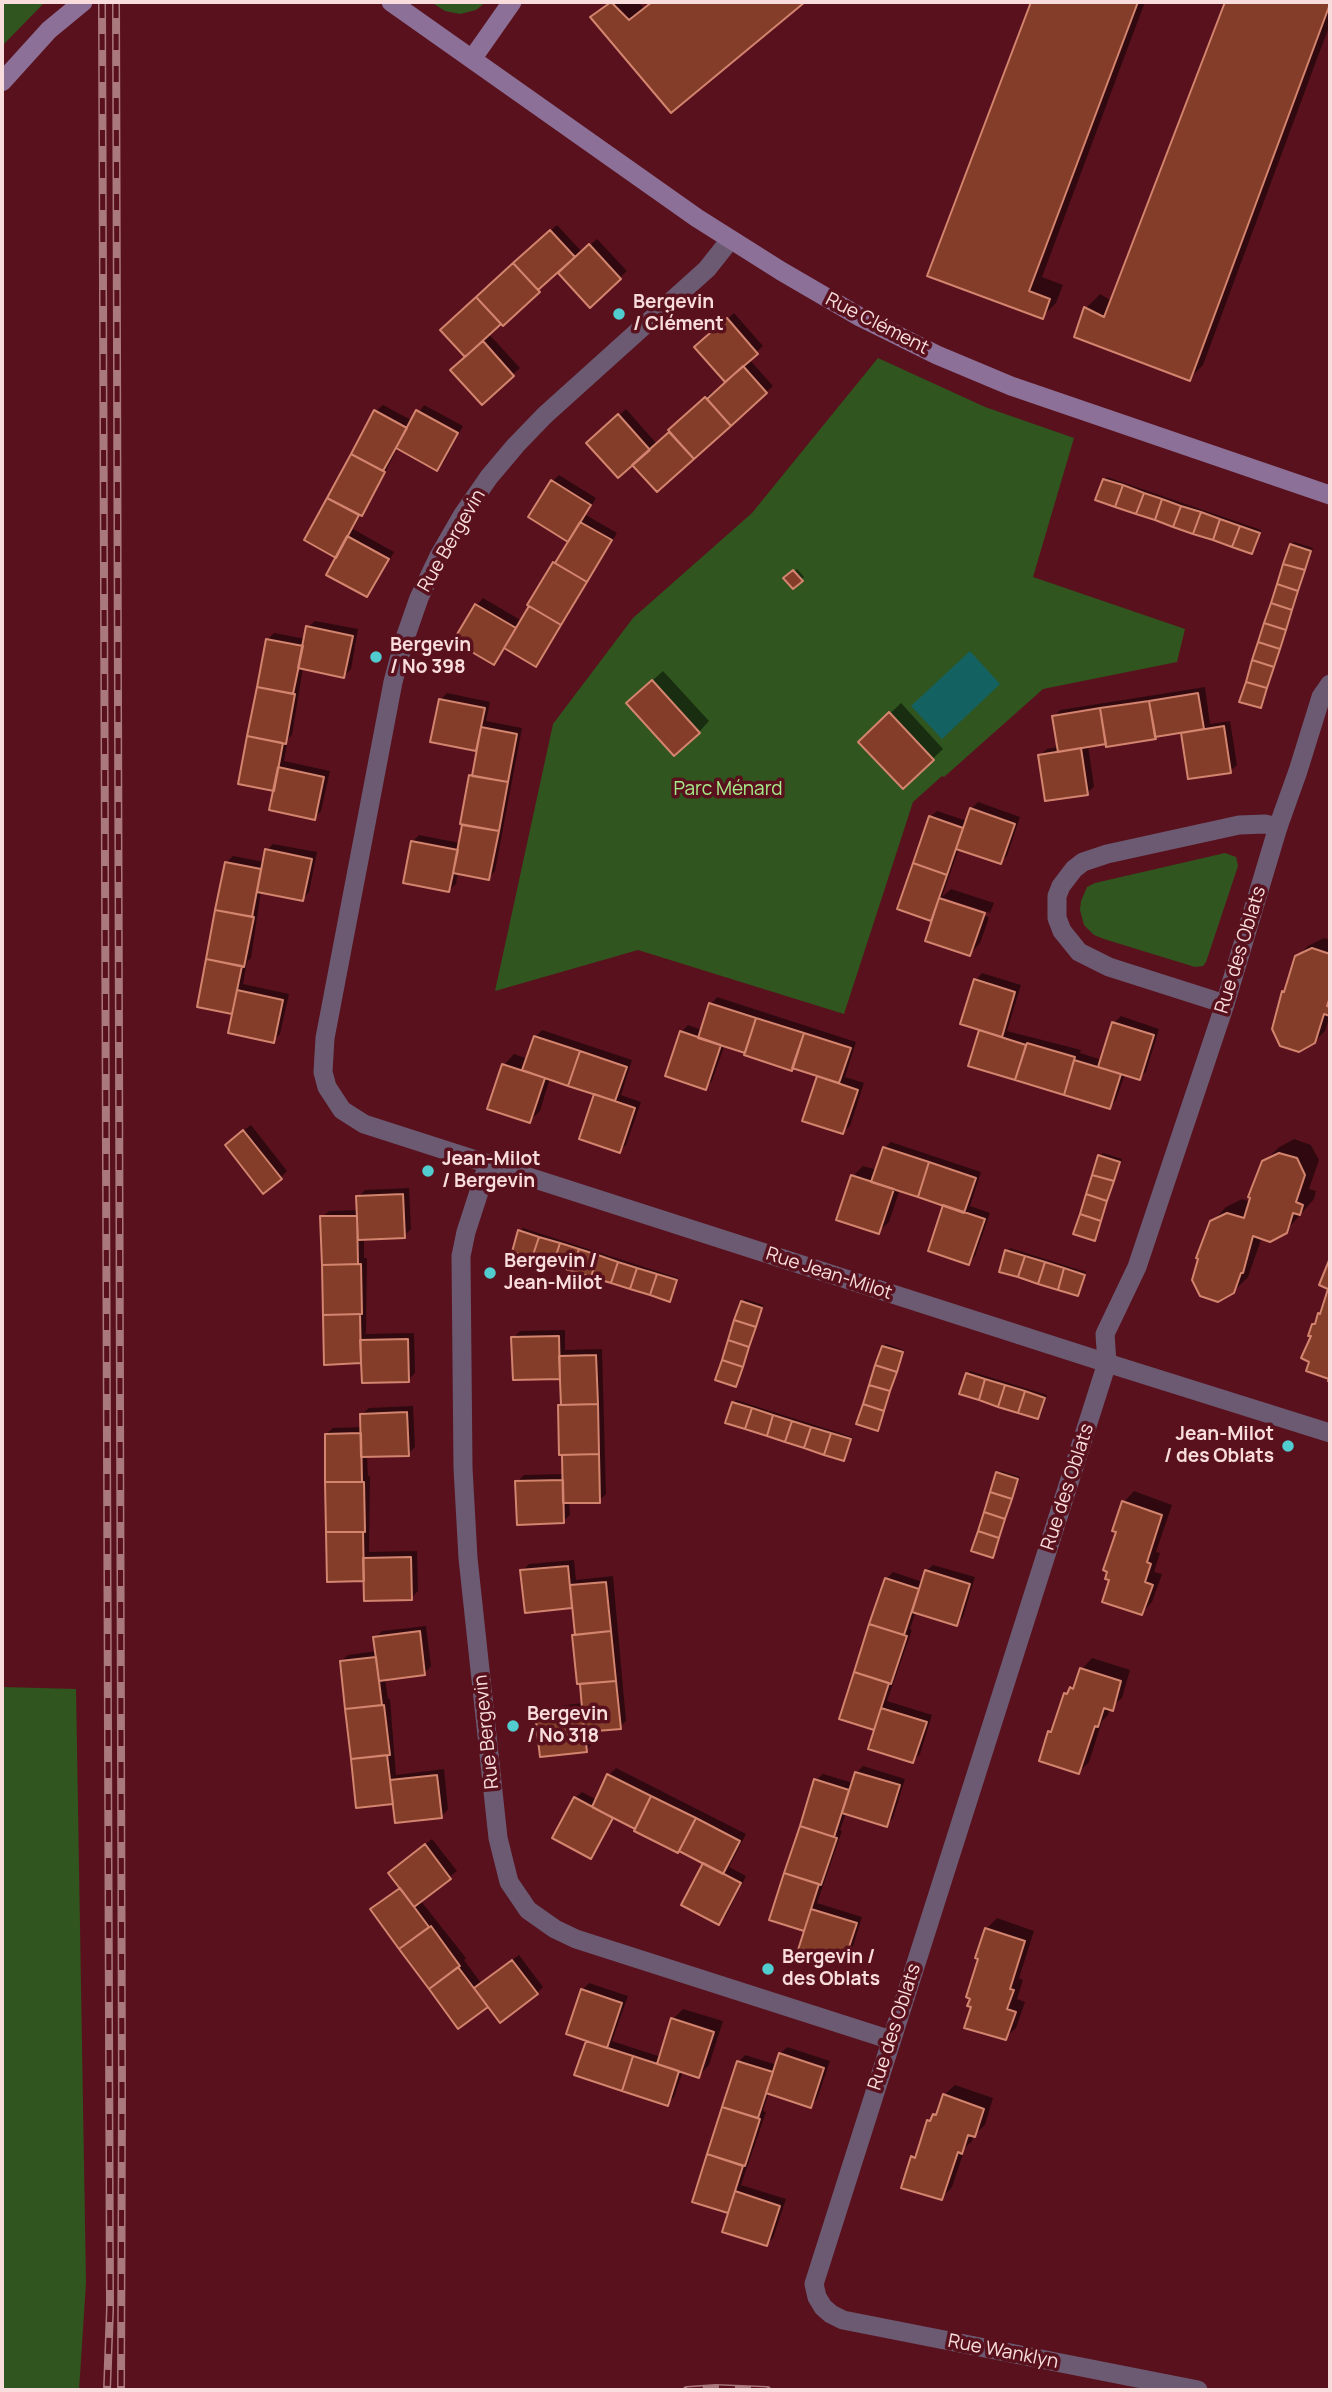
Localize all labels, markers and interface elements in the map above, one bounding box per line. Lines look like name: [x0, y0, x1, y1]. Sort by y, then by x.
street label: Rue Clément: [822, 288, 932, 360]
place label: Bergevin / Clément: [633, 292, 724, 336]
marker: Bergevin / Clément: [611, 306, 627, 322]
street label: Rue Bergevin: [413, 486, 491, 596]
place label: Bergevin / No 398: [390, 635, 471, 679]
marker: Bergevin / No 398: [368, 649, 384, 665]
park label: Parc Ménard: [673, 779, 783, 801]
street label: Rue des Oblats: [1211, 884, 1271, 1016]
place label: Jean-Milot / Bergevin: [442, 1149, 540, 1193]
marker: Jean-Milot / Bergevin: [420, 1163, 436, 1179]
street label: Rue Jean-Milot: [763, 1243, 895, 1305]
place label: Bergevin / Jean-Milot: [504, 1251, 602, 1295]
marker: Bergevin / Jean-Milot: [482, 1265, 498, 1281]
street label: Rue des Oblats: [1037, 1421, 1099, 1553]
place label: Jean-Milot / des Oblats: [1164, 1424, 1274, 1468]
marker: Jean-Milot / des Oblats: [1280, 1438, 1296, 1454]
street label: Rue Bergevin: [470, 1674, 504, 1790]
place label: Bergevin / No 318: [527, 1704, 608, 1748]
marker: Bergevin / No 318: [505, 1718, 521, 1734]
place label: Bergevin / des Oblats: [782, 1947, 880, 1991]
marker: Bergevin / des Oblats: [760, 1961, 776, 1977]
street label: Rue des Oblats: [864, 1961, 926, 2093]
street label: Rue Wanklyn: [946, 2330, 1060, 2374]

